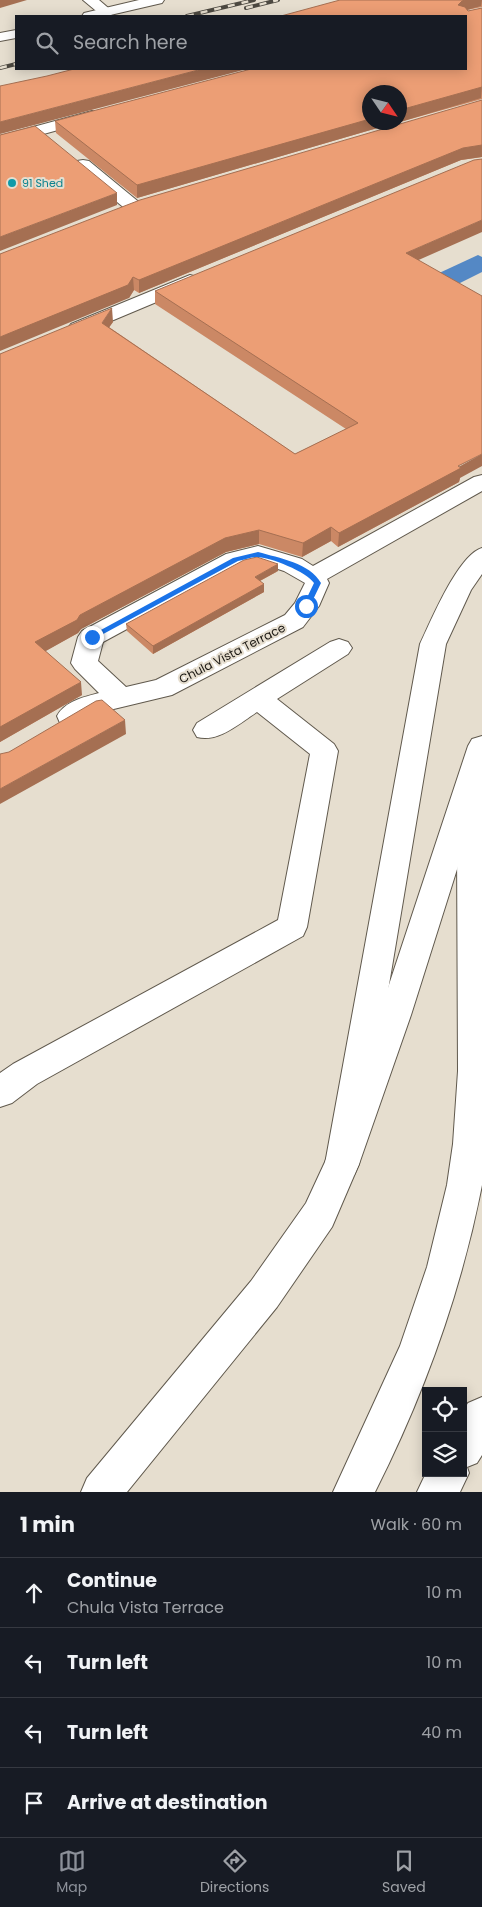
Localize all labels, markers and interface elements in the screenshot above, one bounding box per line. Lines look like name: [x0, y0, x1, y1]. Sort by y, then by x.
search box: [15, 15, 467, 70]
icon: search: [33, 29, 61, 57]
text: Search here: [73, 29, 187, 56]
north arrow: [362, 85, 407, 130]
place label: 91 Shed: [22, 175, 63, 191]
marker: 91 Shed: [6, 177, 18, 189]
route start: [295, 595, 318, 618]
street label: Chula Vista Terrace: [176, 619, 288, 687]
route end: [81, 626, 104, 649]
map controls: [422, 1387, 467, 1477]
button: locate: [422, 1387, 467, 1432]
button: layers: [422, 1432, 467, 1477]
text: 1 min: [20, 1510, 75, 1539]
text: Walk · 60 m: [370, 1513, 462, 1536]
text: Continue: [67, 1567, 157, 1594]
icon: ahead: [20, 1579, 48, 1607]
text: 10 m: [426, 1581, 462, 1604]
text: Chula Vista Terrace: [67, 1596, 224, 1619]
icon: left: [20, 1649, 48, 1677]
text: Turn left: [67, 1649, 148, 1676]
text: 10 m: [426, 1651, 462, 1674]
icon: left: [20, 1719, 48, 1747]
text: Turn left: [67, 1719, 148, 1746]
text: 40 m: [421, 1721, 462, 1744]
icon: arrive: [20, 1789, 48, 1817]
text: Arrive at destination: [67, 1789, 268, 1816]
tab: Map: [56, 1847, 87, 1898]
tab: Directions: [200, 1847, 269, 1898]
tab: Saved: [382, 1847, 426, 1898]

